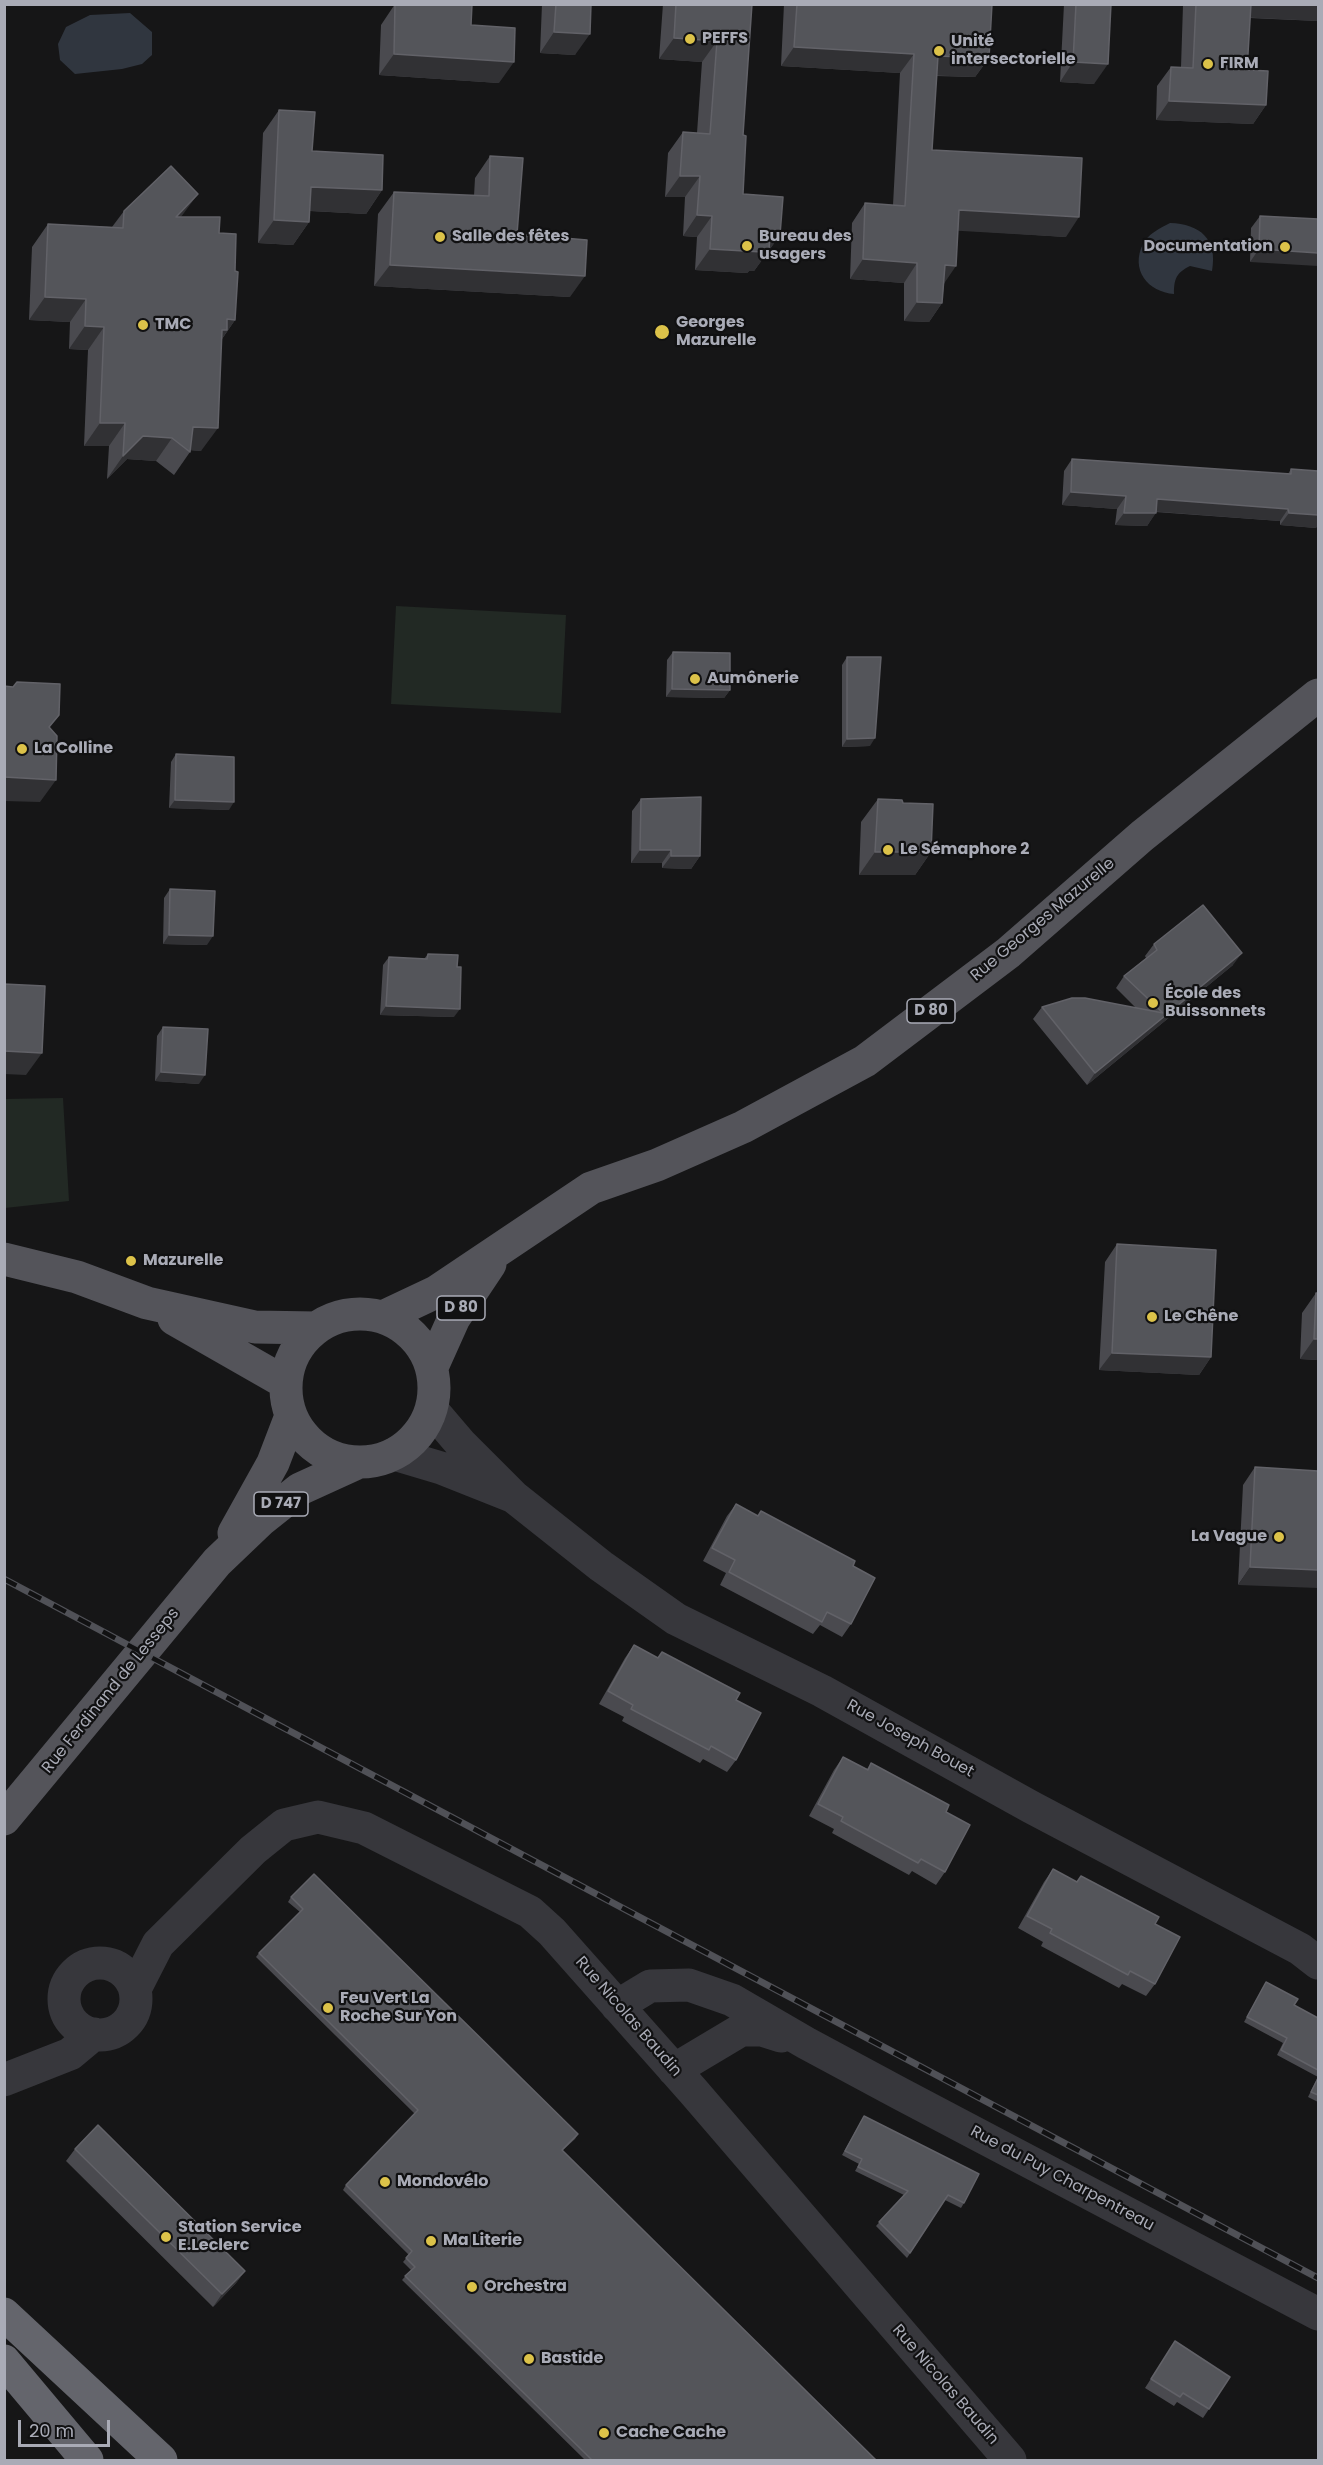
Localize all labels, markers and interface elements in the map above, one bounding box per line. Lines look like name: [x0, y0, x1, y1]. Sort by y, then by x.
place label: PEFFS: [702, 29, 748, 49]
marker: PEFFS: [683, 32, 697, 46]
place label: Unité intersectorielle: [951, 32, 1076, 70]
marker: Unité intersectorielle: [932, 44, 946, 58]
place label: FIRM: [1220, 54, 1259, 74]
marker: FIRM: [1201, 57, 1215, 71]
place label: Salle des fêtes: [452, 227, 569, 247]
place label: Bureau des usagers: [759, 227, 852, 265]
marker: Salle des fêtes: [433, 230, 447, 244]
place label: Documentation: [1144, 237, 1273, 257]
marker: Bureau des usagers: [740, 239, 754, 253]
marker: Documentation: [1278, 240, 1292, 254]
place label: Georges Mazurelle: [676, 313, 756, 351]
place label: TMC: [155, 315, 191, 335]
marker: TMC: [136, 318, 150, 332]
marker: Georges Mazurelle: [653, 323, 671, 341]
place label: Aumônerie: [707, 669, 799, 689]
marker: Aumônerie: [688, 672, 702, 686]
place label: La Colline: [34, 739, 113, 759]
marker: La Colline: [15, 742, 29, 756]
place label: Le Sémaphore 2: [900, 840, 1029, 860]
marker: Le Sémaphore 2: [881, 843, 895, 857]
street label: Rue Georges Mazurelle: [967, 854, 1119, 986]
place label: École des Buissonnets: [1165, 984, 1266, 1022]
marker: École des Buissonnets: [1146, 996, 1160, 1010]
road number: D 80: [907, 999, 955, 1023]
place label: Mazurelle: [143, 1251, 223, 1271]
marker: Mazurelle: [124, 1254, 138, 1268]
road number: D 80: [437, 1296, 485, 1320]
place label: Le Chêne: [1164, 1307, 1238, 1327]
marker: Le Chêne: [1145, 1310, 1159, 1324]
road number: D 747: [254, 1492, 308, 1516]
place label: La Vague: [1191, 1527, 1267, 1547]
marker: La Vague: [1272, 1530, 1286, 1544]
street label: Rue Ferdinand de Lesseps: [38, 1605, 184, 1777]
street label: Rue Joseph Bouet: [843, 1696, 977, 1782]
street label: Rue Nicolas Baudin: [571, 1953, 685, 2081]
place label: Feu Vert La Roche Sur Yon: [340, 1989, 457, 2027]
marker: Feu Vert La Roche Sur Yon: [321, 2001, 335, 2015]
street label: Rue du Puy Charpentreau: [967, 2122, 1157, 2236]
place label: Mondovélo: [397, 2172, 489, 2192]
marker: Mondovélo: [378, 2175, 392, 2189]
place label: Station Service E.Leclerc: [178, 2218, 302, 2256]
marker: Station Service E.Leclerc: [159, 2230, 173, 2244]
place label: Ma Literie: [443, 2231, 522, 2251]
marker: Ma Literie: [424, 2234, 438, 2248]
place label: Orchestra: [484, 2277, 567, 2297]
marker: Orchestra: [465, 2280, 479, 2294]
street label: Rue Nicolas Baudin: [888, 2321, 1002, 2449]
place label: Bastide: [541, 2349, 603, 2369]
marker: Bastide: [522, 2352, 536, 2366]
scale bar: [21, 2408, 112, 2446]
text: 20 m: [29, 2418, 74, 2443]
place label: Cache Cache: [616, 2423, 726, 2443]
marker: Cache Cache: [597, 2426, 611, 2440]

